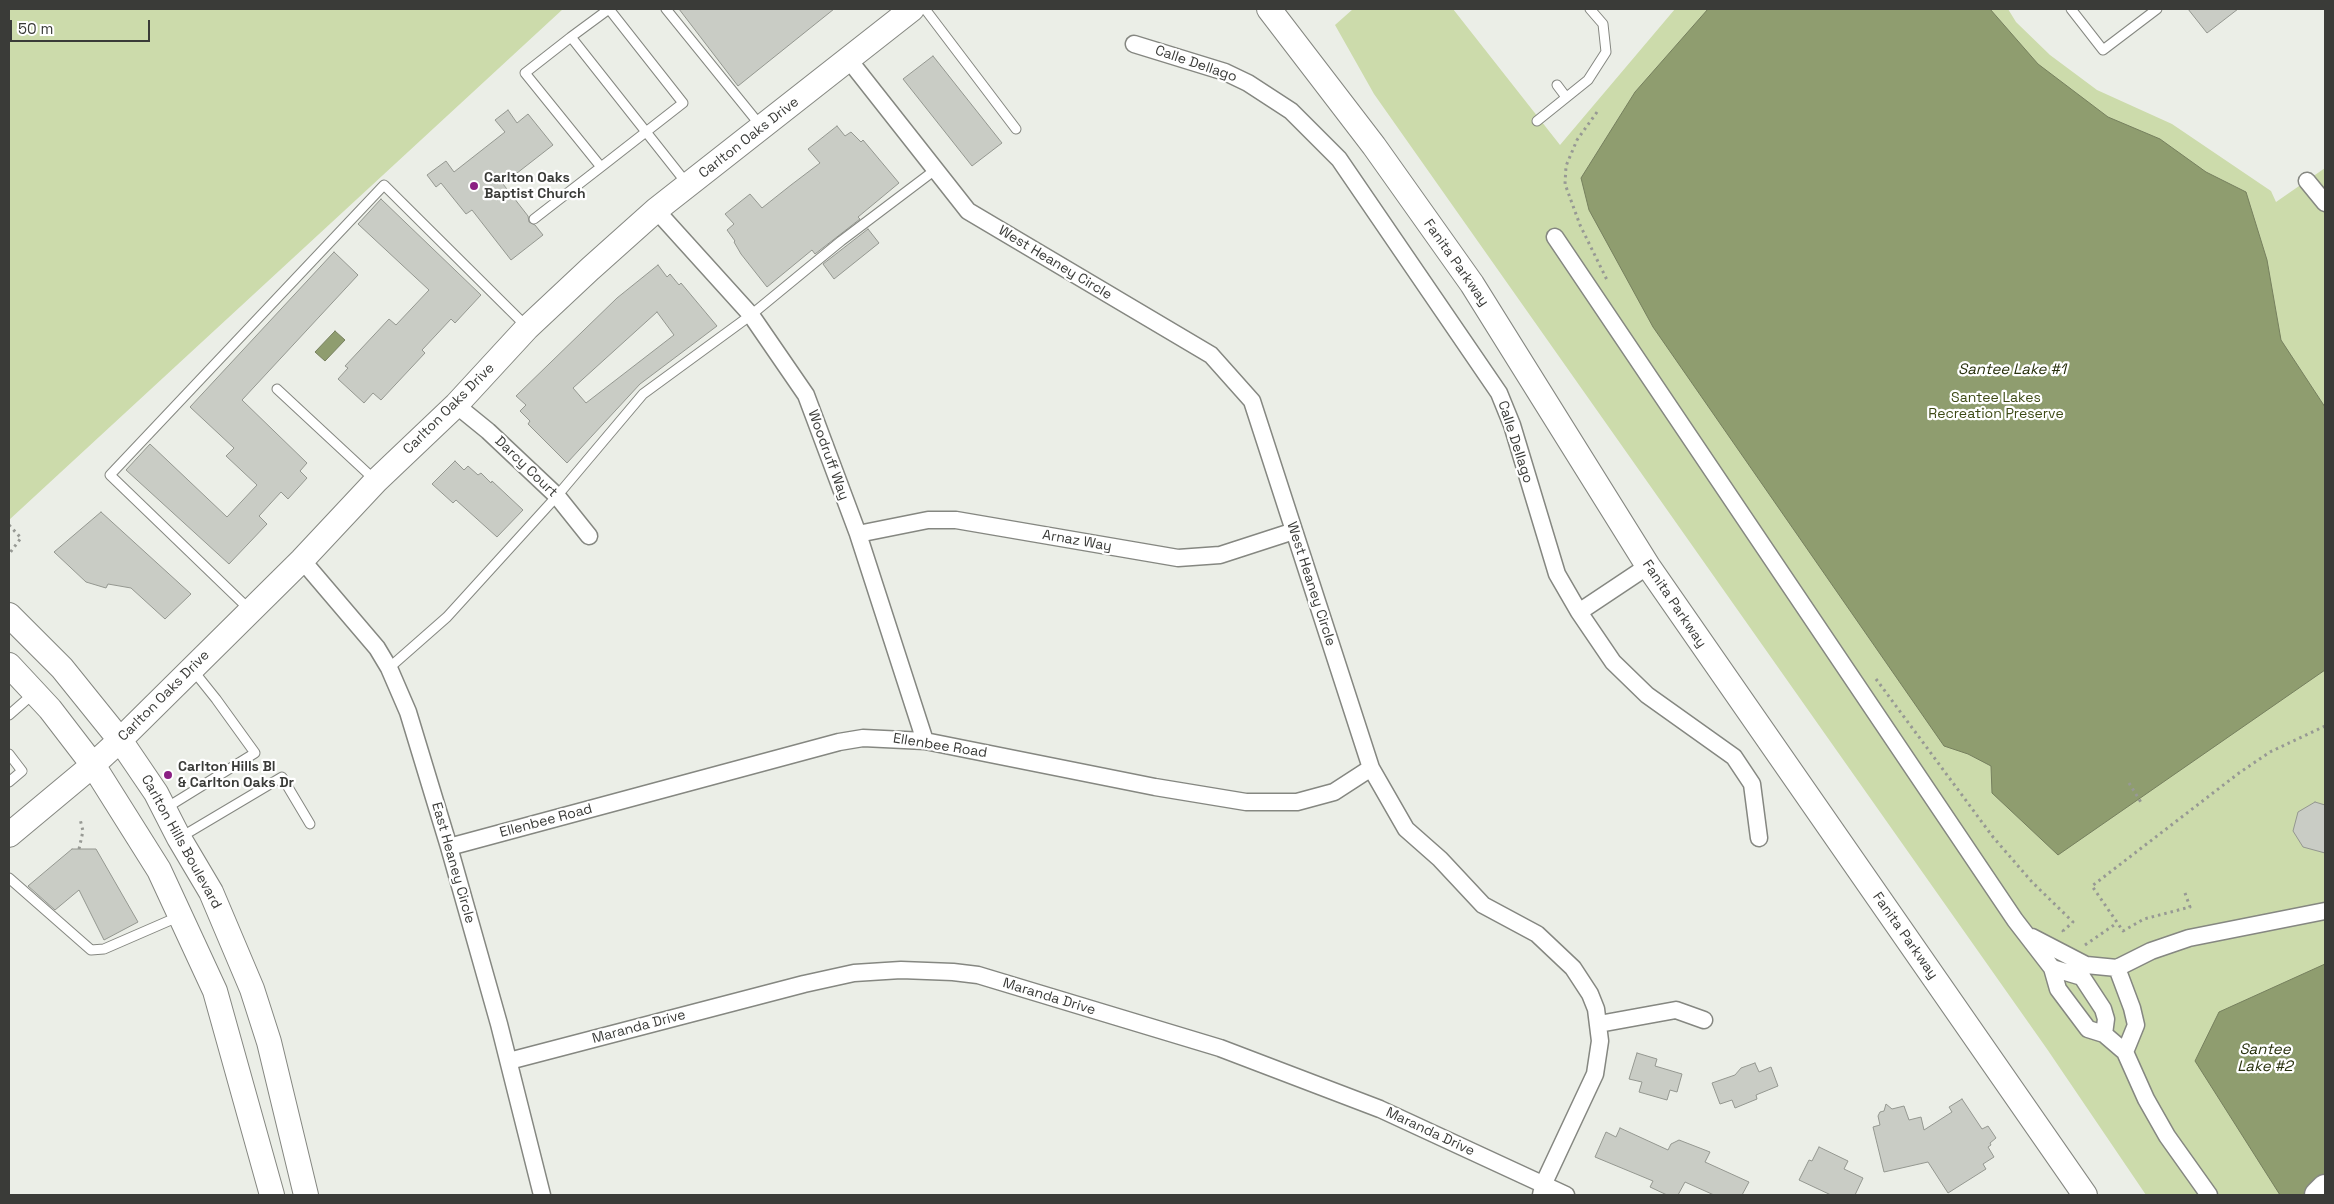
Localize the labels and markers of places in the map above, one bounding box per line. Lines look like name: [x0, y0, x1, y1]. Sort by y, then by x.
place label: Carlton Oaks Baptist Church: [484, 170, 586, 202]
marker: Carlton Oaks Baptist Church: [468, 180, 480, 192]
place label: Carlton Hills Bl & Carlton Oaks Dr: [178, 759, 294, 792]
marker: Carlton Hills Bl & Carlton Oaks Dr: [162, 769, 174, 781]

